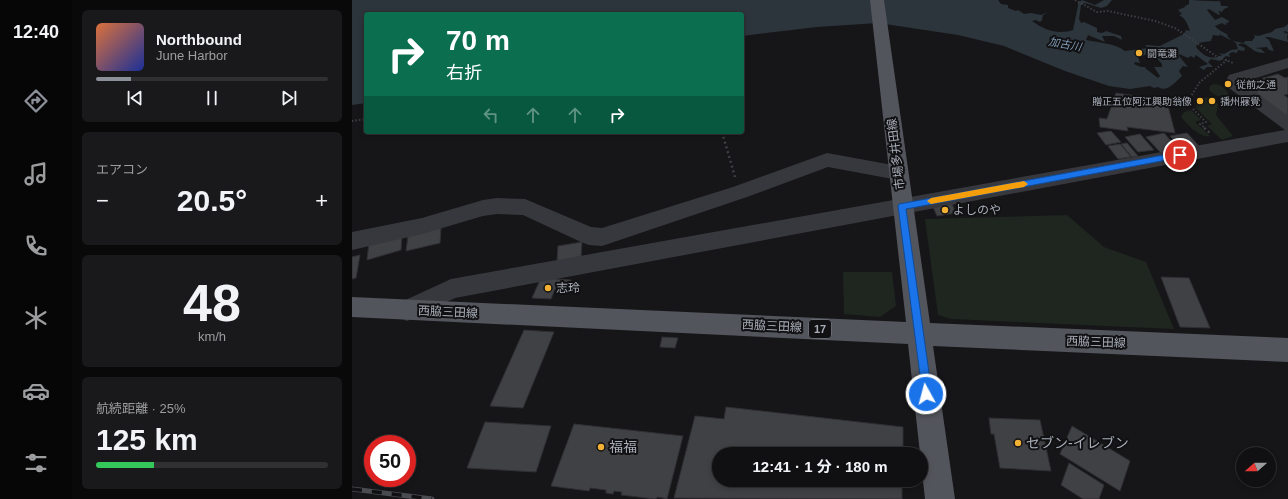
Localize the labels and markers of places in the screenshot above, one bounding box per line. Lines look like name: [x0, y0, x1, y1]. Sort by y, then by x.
marker: 闘竜灘: [1134, 48, 1144, 58]
place label: 闘竜灘: [1147, 48, 1177, 59]
marker: 従前之通: [1223, 79, 1233, 89]
place label: 従前之通: [1236, 79, 1276, 90]
place label: 贈正五位阿江興助翁像: [1092, 96, 1192, 107]
marker: 贈正五位阿江興助翁像: [1195, 96, 1205, 106]
marker: 播州寐覺: [1207, 96, 1217, 106]
place label: 播州寐覺: [1220, 96, 1261, 107]
pin: [1163, 138, 1197, 172]
place label: よしのや: [953, 203, 1001, 217]
marker: よしのや: [940, 205, 950, 215]
place label: 志玲: [556, 281, 580, 295]
marker: 志玲: [543, 283, 553, 293]
place label: セブン-イレブン: [1026, 435, 1129, 451]
marker: セブン-イレブン: [1013, 438, 1023, 448]
place label: 福福: [609, 439, 637, 455]
marker: 福福: [596, 442, 606, 452]

